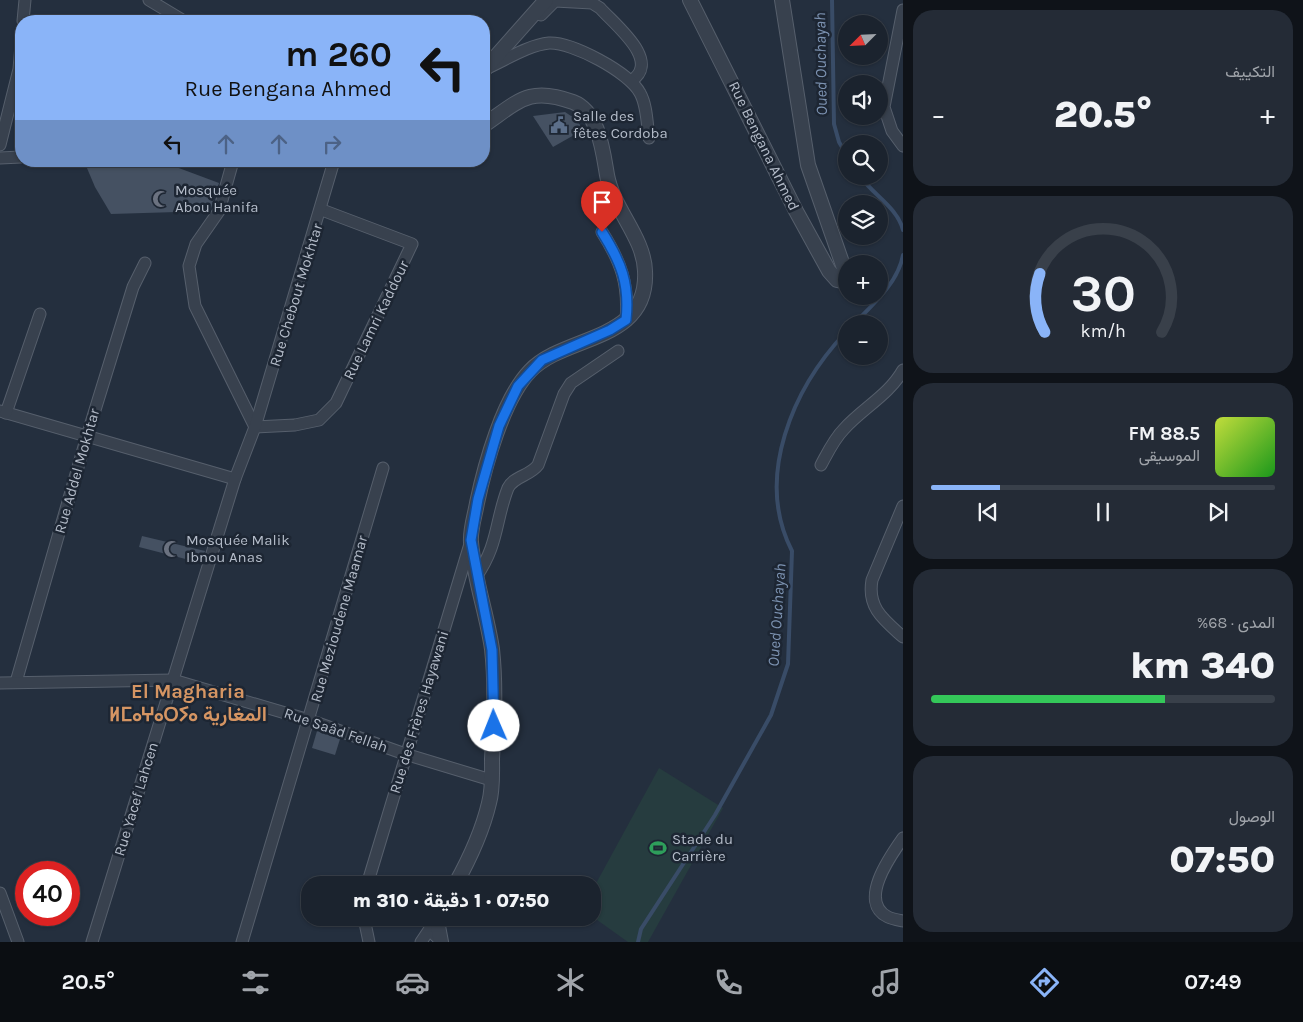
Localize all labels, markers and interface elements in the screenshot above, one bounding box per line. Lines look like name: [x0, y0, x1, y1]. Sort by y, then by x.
water label: Oued Ouchayah: [810, 12, 831, 116]
north arrow: [838, 15, 888, 65]
map controls: [838, 15, 888, 365]
text: 260 m: [285, 34, 392, 75]
icon: left: [410, 35, 475, 100]
text: التكييف: [1225, 62, 1275, 81]
button: sound: [838, 75, 888, 125]
text: Rue Bengana Ahmed: [184, 76, 392, 102]
street label: Rue Bengana Ahmed: [725, 78, 803, 214]
text: 20.5°: [1054, 92, 1152, 137]
text: −: [931, 98, 946, 131]
text: +: [1260, 98, 1275, 131]
place label: Salle des fêtes Cordoba: [573, 107, 668, 142]
public building icon: Salle des fêtes Cordoba: [549, 115, 569, 135]
icon: left: [159, 130, 187, 158]
icon: ahead: [212, 130, 240, 158]
icon: ahead: [265, 130, 293, 158]
icon: right: [318, 130, 346, 158]
button: search: [838, 135, 888, 185]
place label: Mosquée Abou Hanifa: [175, 181, 259, 216]
pin: [581, 181, 623, 232]
icon: arrive: [588, 188, 616, 216]
mosque icon: Mosquée Abou Hanifa: [151, 189, 171, 209]
button: layers: [838, 195, 888, 245]
street label: Rue Chebout Mokhtar: [266, 221, 326, 369]
button: +: [838, 255, 888, 305]
street label: Rue Lamri Kaddour: [339, 257, 413, 382]
text: 30: [1070, 263, 1136, 324]
button: −: [838, 315, 888, 365]
text: km/h: [1080, 321, 1126, 342]
street label: Rue Addel Mokhtar: [51, 406, 104, 536]
text: 88.5 FM: [1128, 423, 1200, 445]
text: الموسيقى: [1139, 446, 1200, 465]
icon: previous: [974, 498, 1002, 526]
icon: pause: [1089, 498, 1117, 526]
icon: next: [1204, 498, 1232, 526]
place label: Mosquée Malik Ibnou Anas: [186, 531, 290, 566]
street label: Rue Mezioudene Maamar: [307, 533, 372, 704]
mosque icon: Mosquée Malik Ibnou Anas: [162, 539, 182, 559]
water label: Oued Ouchayah: [763, 563, 790, 667]
text: المدى · 68%: [1197, 613, 1275, 632]
street label: Rue des Frères Hayawani: [386, 628, 452, 796]
text: 340 km: [1130, 643, 1275, 688]
district label: El Magharia ⵍⵎⴰⵖⴰⵔⵢⴰ المغارية: [109, 680, 267, 727]
position arrow: [467, 699, 519, 751]
street label: Rue Saâd Fellah: [282, 704, 390, 756]
street label: Rue Yacef Lahcen: [110, 740, 162, 858]
text: الوصول: [1229, 807, 1275, 826]
place label: Stade du Carrière: [672, 830, 733, 865]
text: 07:50: [1169, 837, 1275, 882]
sports icon: Stade du Carrière: [648, 838, 668, 858]
speed limit sign: 40: [15, 861, 80, 926]
text: 07:50 · 1 دقيقة · 310 m: [353, 890, 549, 912]
icon: filters: [238, 965, 273, 1000]
icon: car: [395, 965, 430, 1000]
icon: climate: [553, 965, 588, 1000]
icon: phone: [711, 965, 746, 1000]
icon: music: [869, 965, 904, 1000]
icon: directions: [1027, 965, 1062, 1000]
text: 20.5°: [61, 969, 115, 995]
text: 07:49: [1184, 969, 1242, 995]

